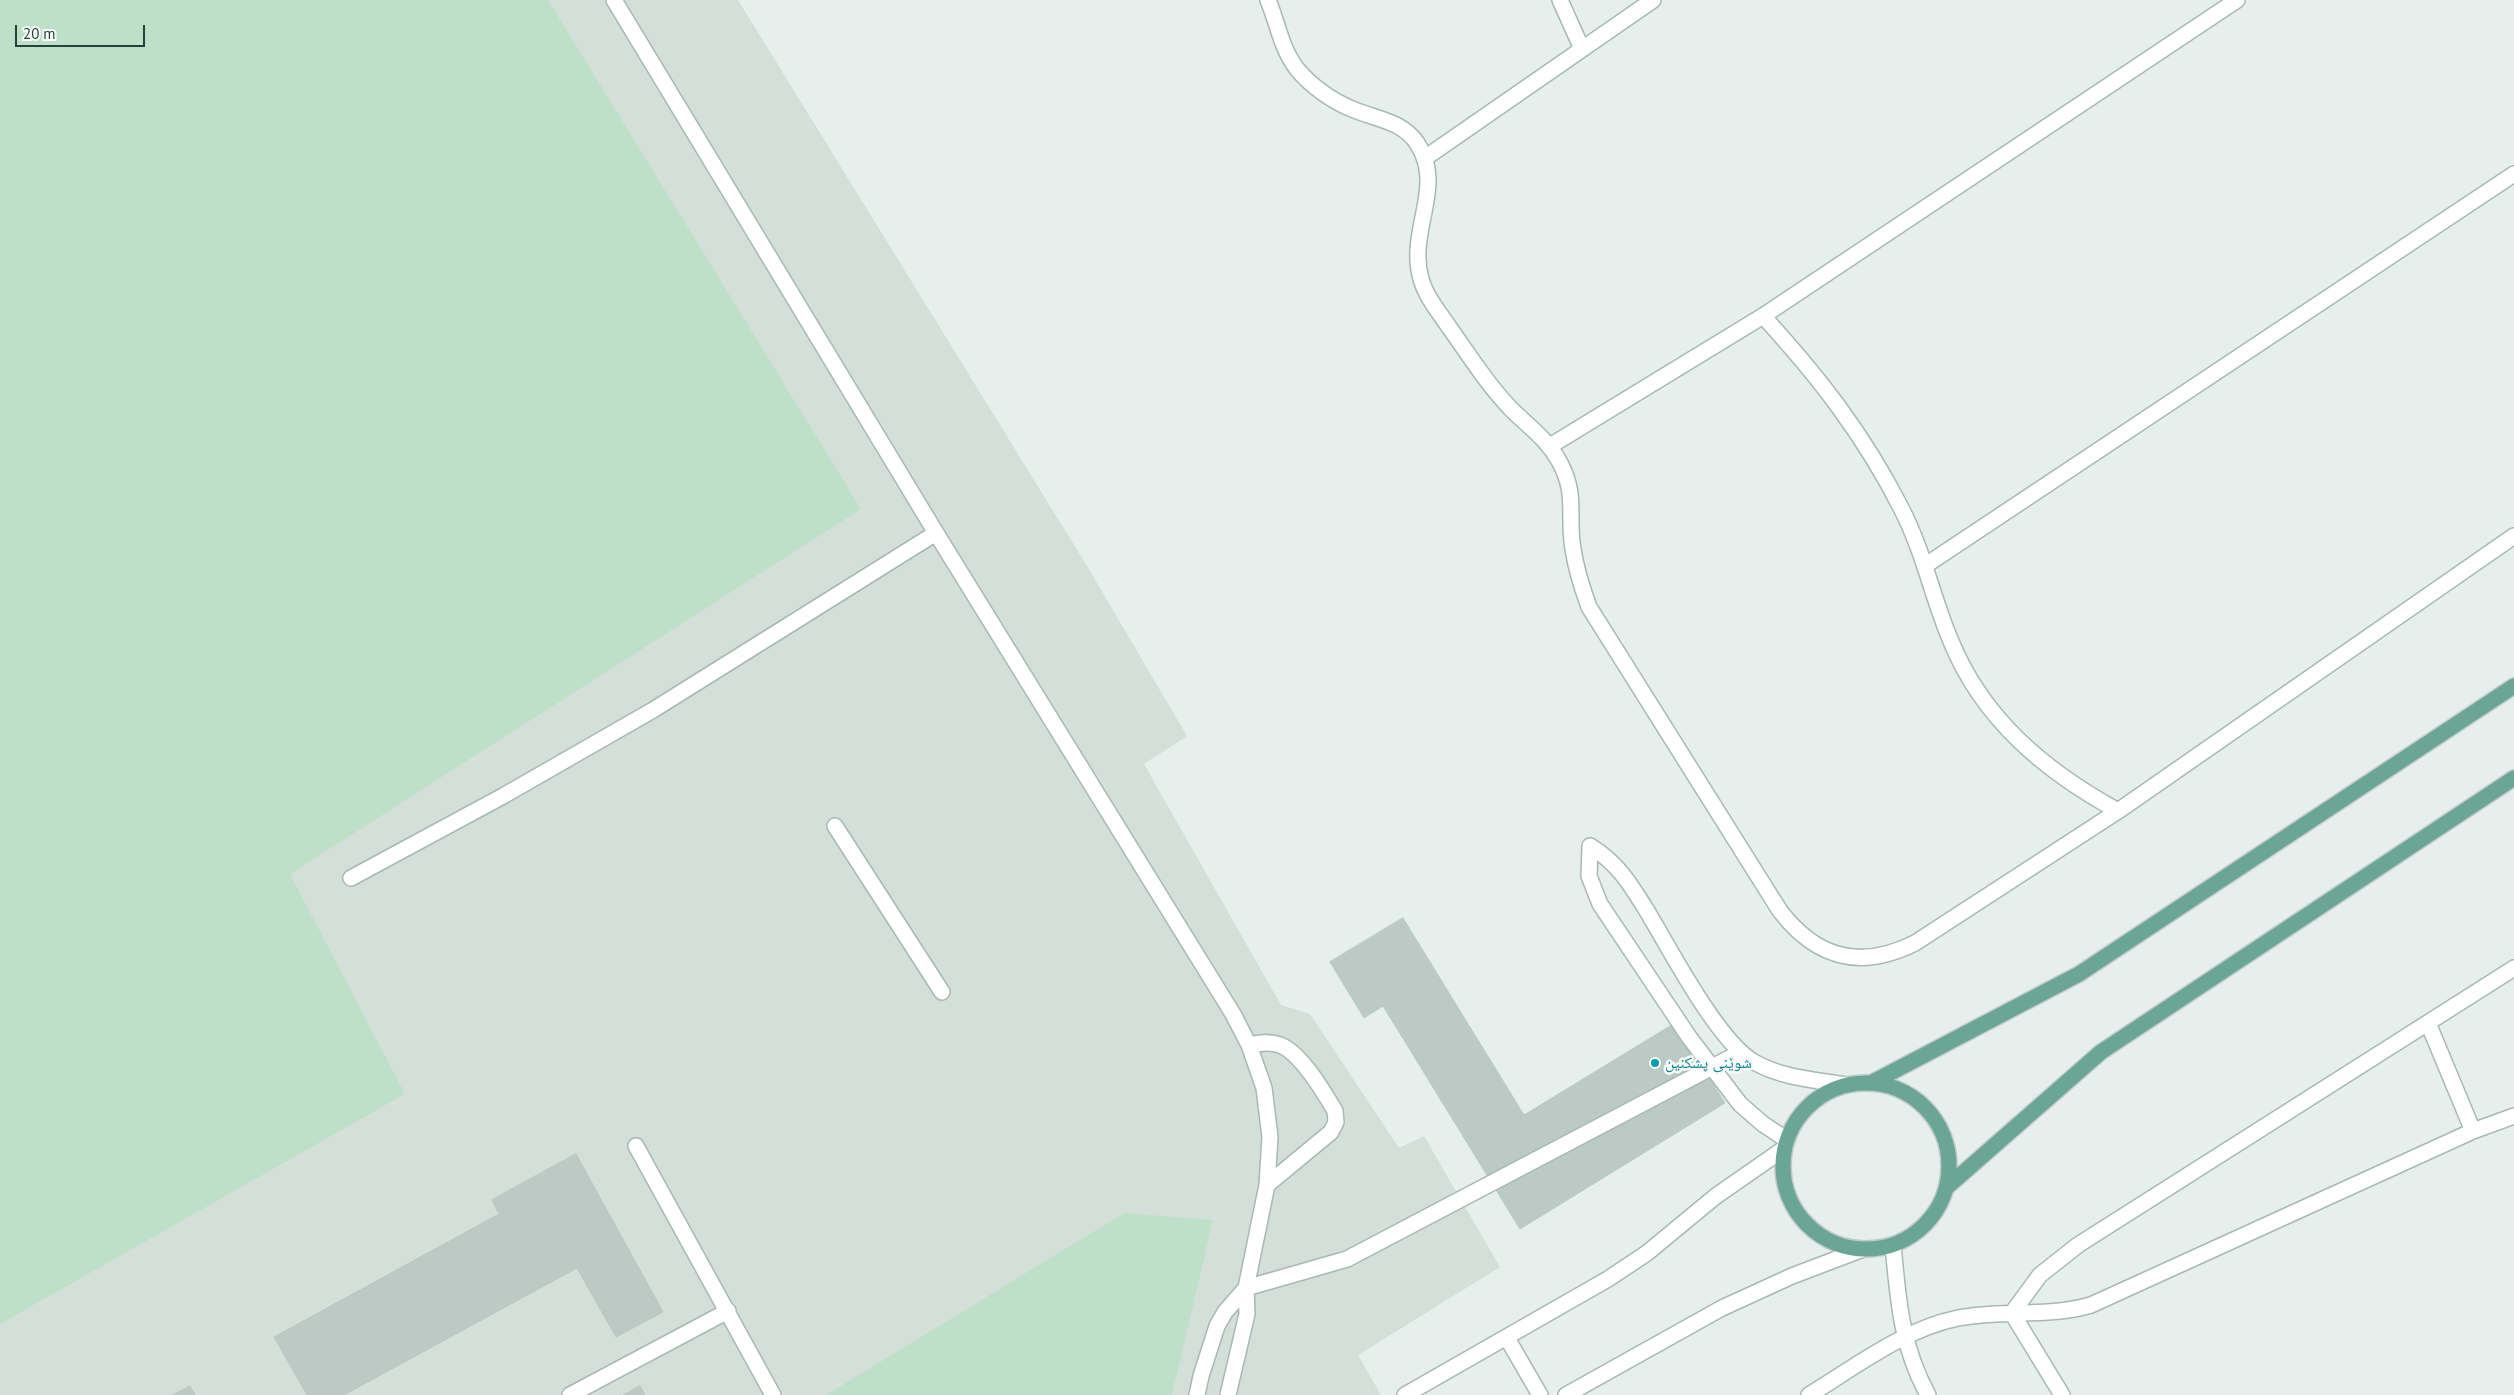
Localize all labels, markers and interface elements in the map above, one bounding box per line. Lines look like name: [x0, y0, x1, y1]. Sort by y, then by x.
scale bar: [18, 15, 148, 47]
text: 20 m: [23, 24, 56, 43]
place label: شوێنی پشکنین: [1665, 1053, 1752, 1073]
marker: شوێنی پشکنین: [1649, 1057, 1661, 1069]

